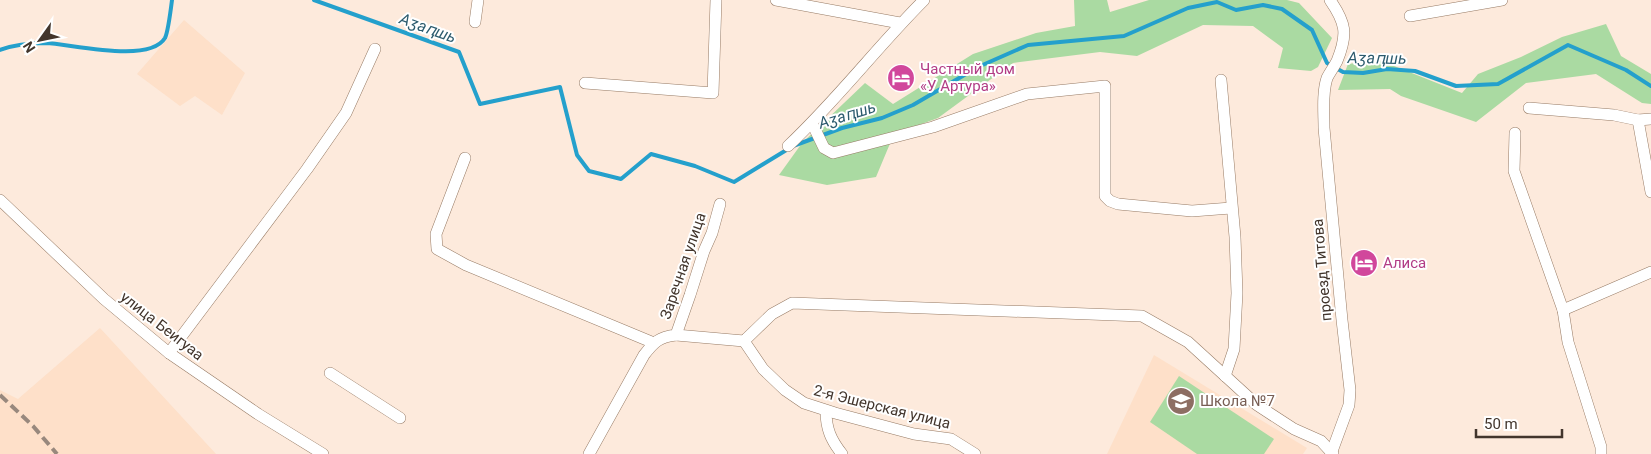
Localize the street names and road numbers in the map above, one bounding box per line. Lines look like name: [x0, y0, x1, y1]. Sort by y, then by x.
street label: Заречная улица: [656, 210, 710, 322]
street label: проезд Титова: [1309, 218, 1335, 322]
street label: улица Беигуаа: [117, 288, 207, 364]
street label: 2-я Эшерская улица: [812, 381, 952, 433]

